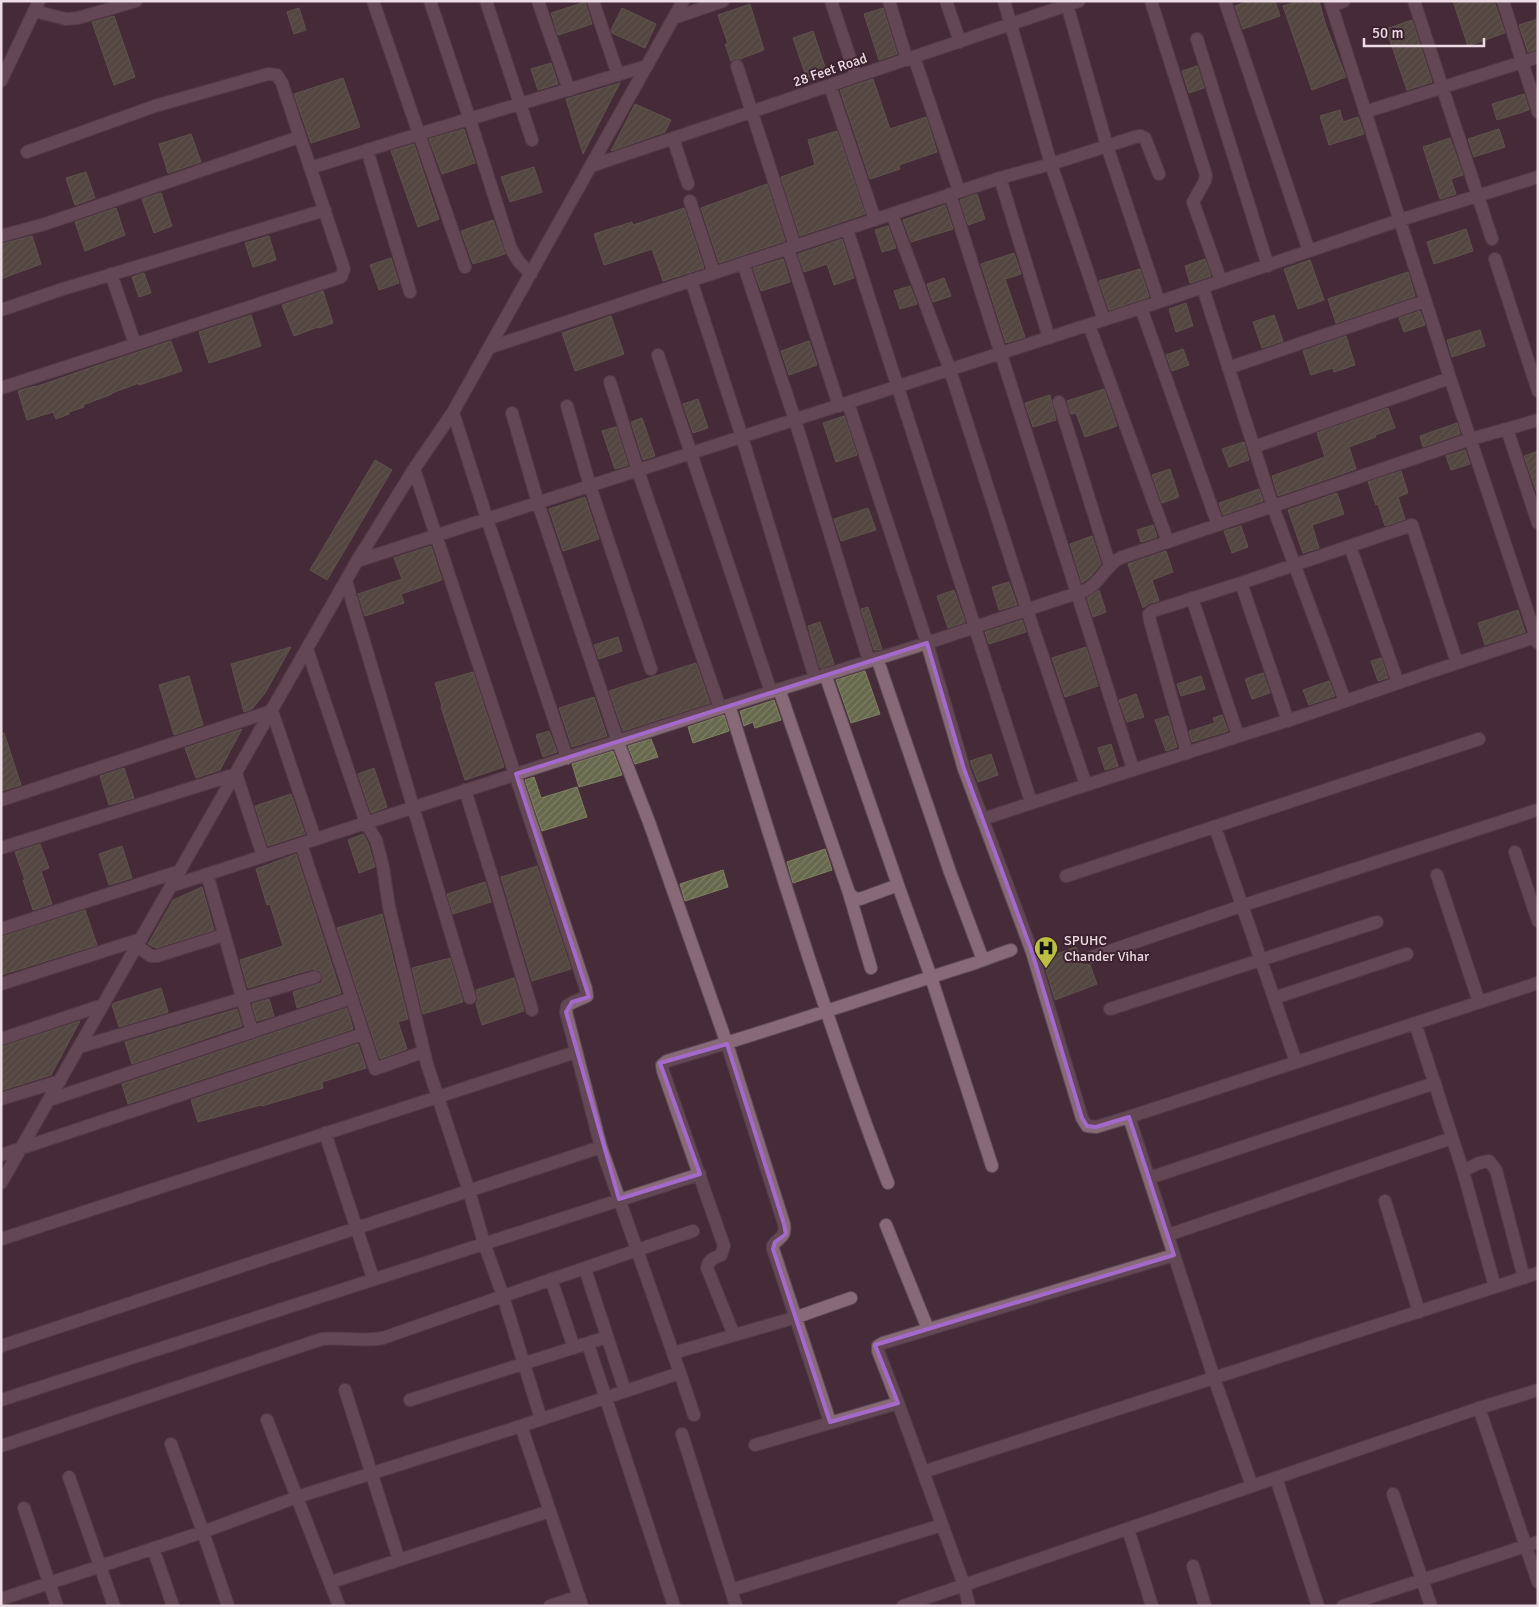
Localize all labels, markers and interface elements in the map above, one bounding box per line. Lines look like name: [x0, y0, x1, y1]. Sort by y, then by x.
scale bar: [1364, 15, 1484, 47]
text: 50 m: [1372, 24, 1403, 42]
street label: 28 Feet Road: [791, 49, 869, 91]
place label: SPUHC Chander Vihar: [1064, 932, 1150, 965]
hospital icon: SPUHC Chander Vihar: [1033, 935, 1059, 969]

